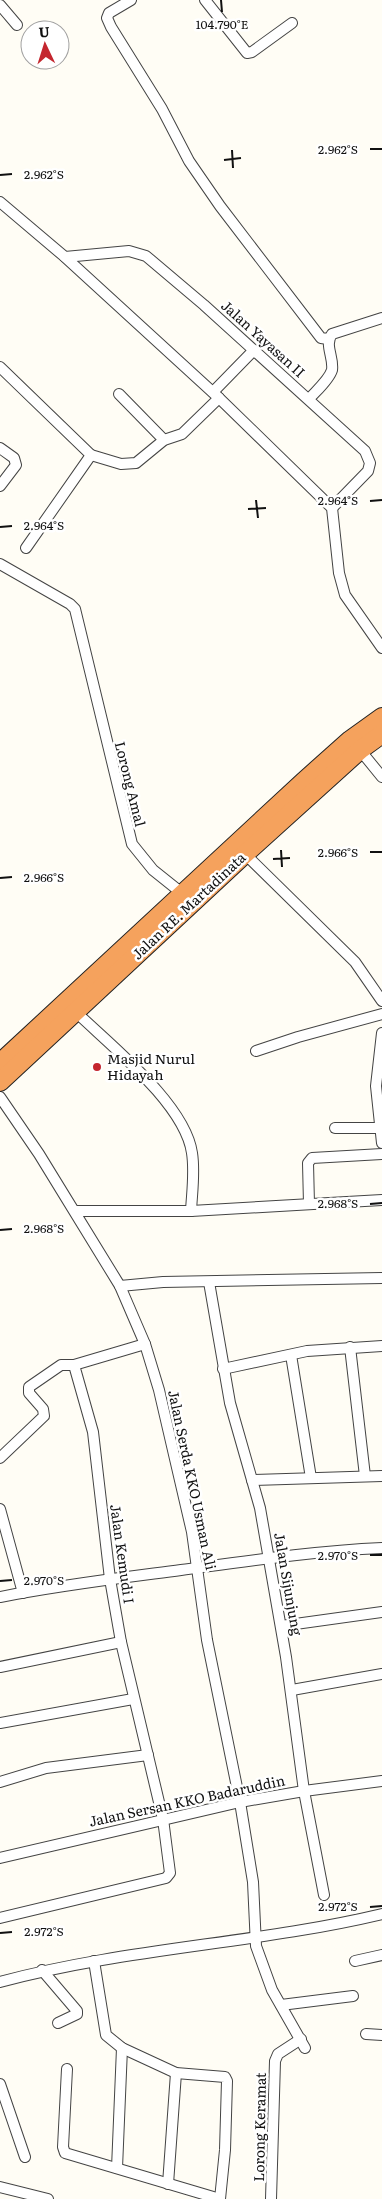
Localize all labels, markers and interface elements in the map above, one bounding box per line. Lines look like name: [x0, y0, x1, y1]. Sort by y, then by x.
text: 104.790°E: [196, 15, 249, 33]
north arrow: [20, 20, 70, 70]
text: U: [38, 21, 50, 41]
text: 2.962°S: [318, 140, 358, 158]
text: 2.962°S: [24, 165, 64, 183]
street label: Jalan Yayasan II: [217, 295, 310, 381]
text: 2.964°S: [318, 491, 358, 509]
text: 2.964°S: [24, 516, 64, 534]
street label: Lorong Amal: [111, 739, 151, 829]
text: 2.966°S: [318, 843, 358, 861]
street label: Jalan RE. Martadinata: [127, 847, 250, 963]
text: 2.966°S: [24, 868, 64, 886]
place label: Masjid Nurul Hidayah: [107, 1048, 195, 1084]
marker: Masjid Nurul Hidayah: [91, 1061, 103, 1073]
text: 2.968°S: [318, 1194, 358, 1212]
text: 2.968°S: [24, 1219, 64, 1237]
street label: Jalan Serda KKO Usman Ali: [164, 1388, 222, 1572]
street label: Jalan Kemudi I: [106, 1503, 140, 1605]
street label: Jalan Sijunjung: [270, 1531, 308, 1637]
text: 2.970°S: [318, 1546, 358, 1564]
text: 2.970°S: [24, 1571, 64, 1589]
street label: Jalan Sersan KKO Badaruddin: [87, 1769, 287, 1831]
text: 2.972°S: [318, 1897, 358, 1915]
text: 2.972°S: [24, 1922, 64, 1940]
street label: Lorong Keramat: [248, 2072, 270, 2182]

